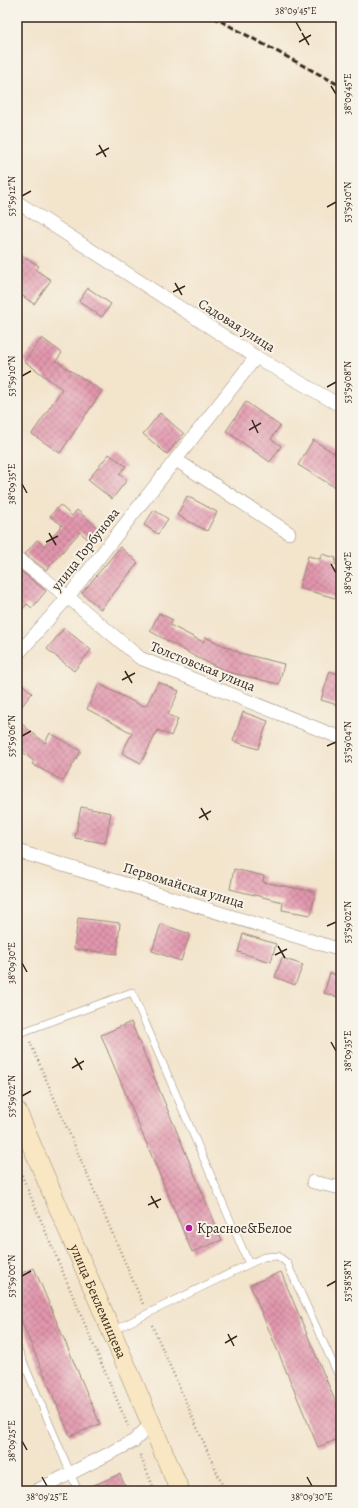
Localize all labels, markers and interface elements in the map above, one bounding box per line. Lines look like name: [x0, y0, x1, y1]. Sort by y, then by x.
text: 38°09'45"E: [275, 4, 317, 17]
text: 38°09'45"E: [341, 73, 354, 115]
text: 53°59'12"N: [5, 176, 18, 216]
text: 53°59'10"N: [341, 181, 354, 223]
street label: Садовая улица: [195, 294, 279, 357]
text: 53°59'10"N: [5, 355, 18, 397]
text: 53°59'08"N: [341, 361, 354, 403]
text: 38°09'35"E: [5, 463, 18, 505]
street label: улица Горбунова: [46, 503, 124, 596]
text: 38°09'40"E: [341, 552, 354, 594]
street label: Толстовская улица: [147, 637, 259, 696]
text: 53°59'06"N: [5, 715, 18, 757]
text: 53°59'04"N: [341, 721, 354, 763]
street label: Первомайская улица: [121, 858, 247, 913]
text: 53°59'02"N: [341, 901, 354, 943]
text: 38°09'30"E: [5, 942, 18, 984]
text: 38°09'35"E: [341, 1030, 354, 1072]
text: 53°59'02"N: [5, 1075, 18, 1117]
place label: Красное&Белое: [197, 1219, 292, 1238]
marker: Красное&Белое: [184, 1223, 194, 1233]
street label: улица Беклемищева: [65, 1240, 131, 1362]
text: 53°59'00"N: [5, 1255, 18, 1297]
text: 53°58'58"N: [341, 1260, 354, 1302]
text: 38°09'25"E: [5, 1420, 18, 1462]
text: 38°09'25"E: [26, 1490, 68, 1503]
text: 38°09'30"E: [291, 1490, 333, 1503]

